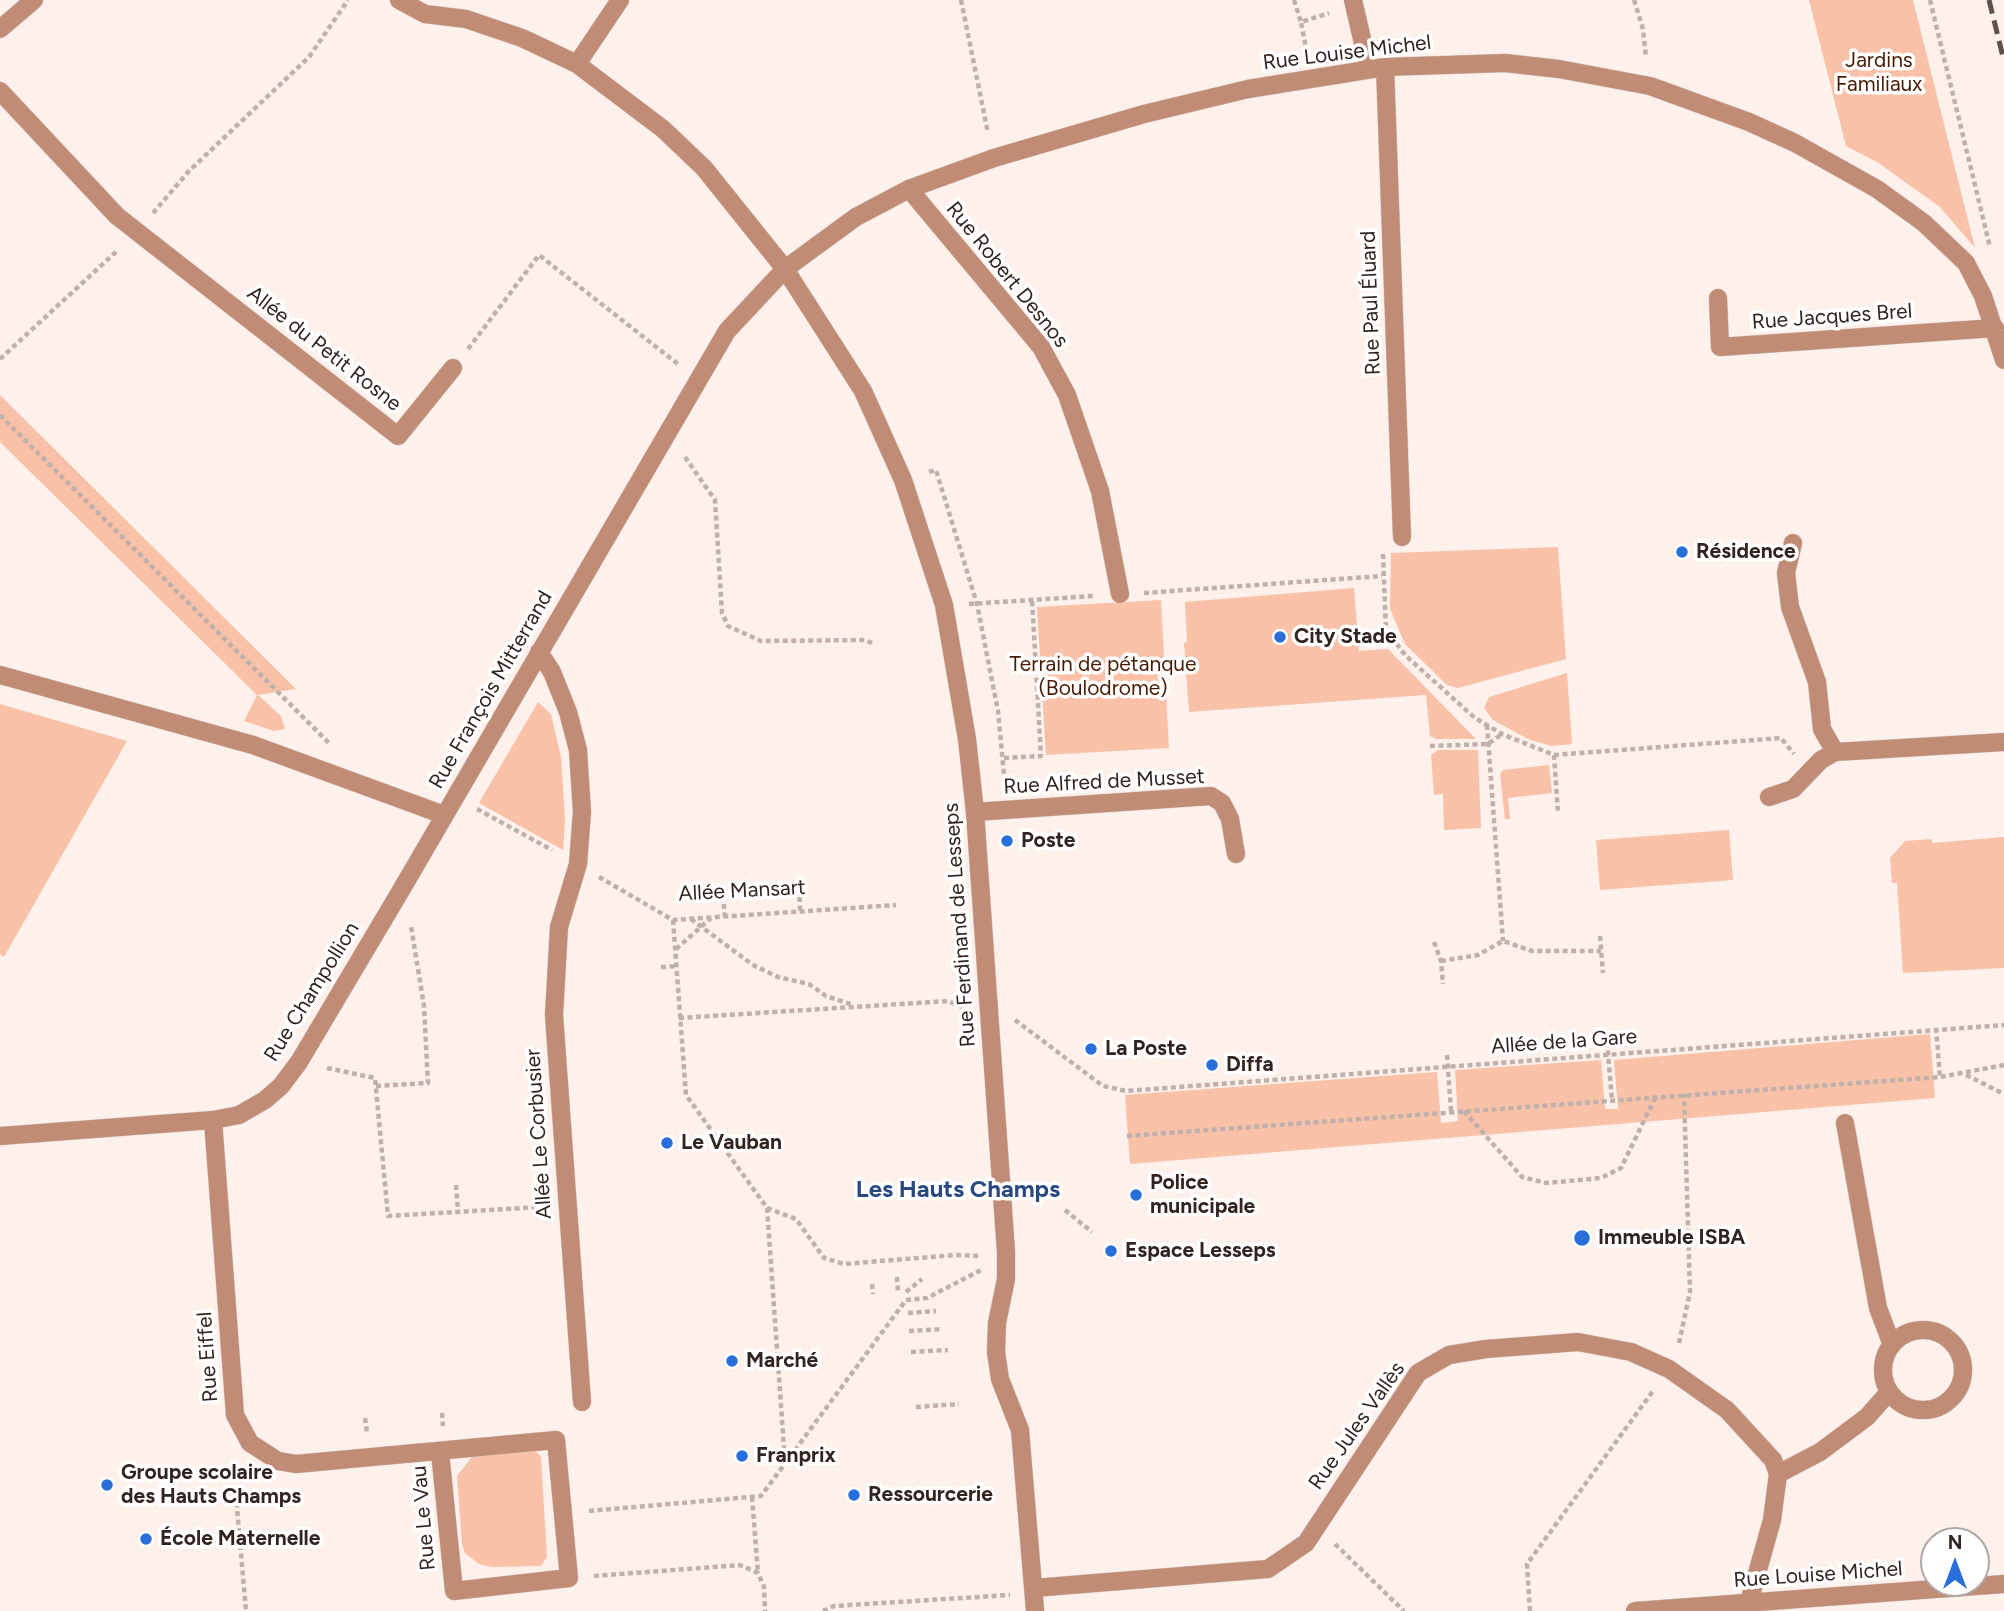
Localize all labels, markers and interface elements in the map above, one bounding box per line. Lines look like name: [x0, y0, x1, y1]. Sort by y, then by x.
street label: Rue Louise Michel: [1261, 30, 1433, 76]
park label: Jardins Familiaux: [1836, 48, 1922, 98]
street label: Rue Robert Desnos: [940, 197, 1074, 353]
street label: Rue Paul Éluard: [1356, 230, 1386, 376]
street label: Allée du Petit Rosne: [242, 281, 406, 417]
street label: Rue Jacques Brel: [1751, 299, 1913, 335]
place label: Résidence: [1696, 539, 1796, 565]
marker: Résidence: [1674, 544, 1690, 560]
street label: Rue François Mitterrand: [424, 586, 558, 794]
place label: City Stade: [1294, 624, 1397, 650]
marker: City Stade: [1272, 629, 1288, 645]
park label: Terrain de pétanque (Boulodrome): [1010, 652, 1196, 702]
street label: Rue Alfred de Musset: [1003, 764, 1205, 800]
street label: Rue Ferdinand de Lesseps: [939, 802, 981, 1048]
place label: Poste: [1021, 828, 1075, 854]
marker: Poste: [999, 833, 1015, 849]
street label: Allée Mansart: [678, 875, 806, 907]
street label: Rue Champollion: [259, 918, 365, 1066]
street label: Allée de la Gare: [1490, 1024, 1638, 1060]
place label: La Poste: [1105, 1036, 1187, 1062]
marker: La Poste: [1083, 1041, 1099, 1057]
street label: Allée Le Corbusier: [520, 1048, 558, 1220]
place label: Diffa: [1226, 1052, 1274, 1078]
marker: Diffa: [1204, 1057, 1220, 1073]
place label: Le Vauban: [681, 1130, 782, 1156]
marker: Le Vauban: [659, 1135, 675, 1151]
place label: Police municipale: [1150, 1170, 1255, 1220]
district label: Les Hauts Champs: [856, 1176, 1060, 1204]
marker: Police municipale: [1128, 1187, 1144, 1203]
place label: Immeuble ISBA: [1598, 1225, 1745, 1251]
marker: Immeuble ISBA: [1572, 1228, 1592, 1248]
place label: Espace Lesseps: [1125, 1238, 1276, 1264]
marker: Espace Lesseps: [1103, 1243, 1119, 1259]
street label: Rue Eiffel: [192, 1311, 224, 1403]
place label: Marché: [746, 1348, 818, 1374]
marker: Marché: [724, 1353, 740, 1369]
street label: Rue Jules Vallès: [1304, 1357, 1410, 1495]
place label: Franprix: [756, 1443, 836, 1469]
marker: Franprix: [734, 1448, 750, 1464]
place label: Groupe scolaire des Hauts Champs: [121, 1460, 301, 1510]
street label: Rue Le Vau: [407, 1464, 441, 1572]
marker: Groupe scolaire des Hauts Champs: [99, 1477, 115, 1493]
place label: Ressourcerie: [868, 1482, 993, 1508]
marker: Ressourcerie: [846, 1487, 862, 1503]
place label: École Maternelle: [160, 1526, 320, 1552]
north arrow: [1920, 1527, 1990, 1597]
marker: École Maternelle: [138, 1531, 154, 1547]
text: N: [1948, 1531, 1962, 1554]
street label: Rue Louise Michel: [1733, 1557, 1903, 1593]

